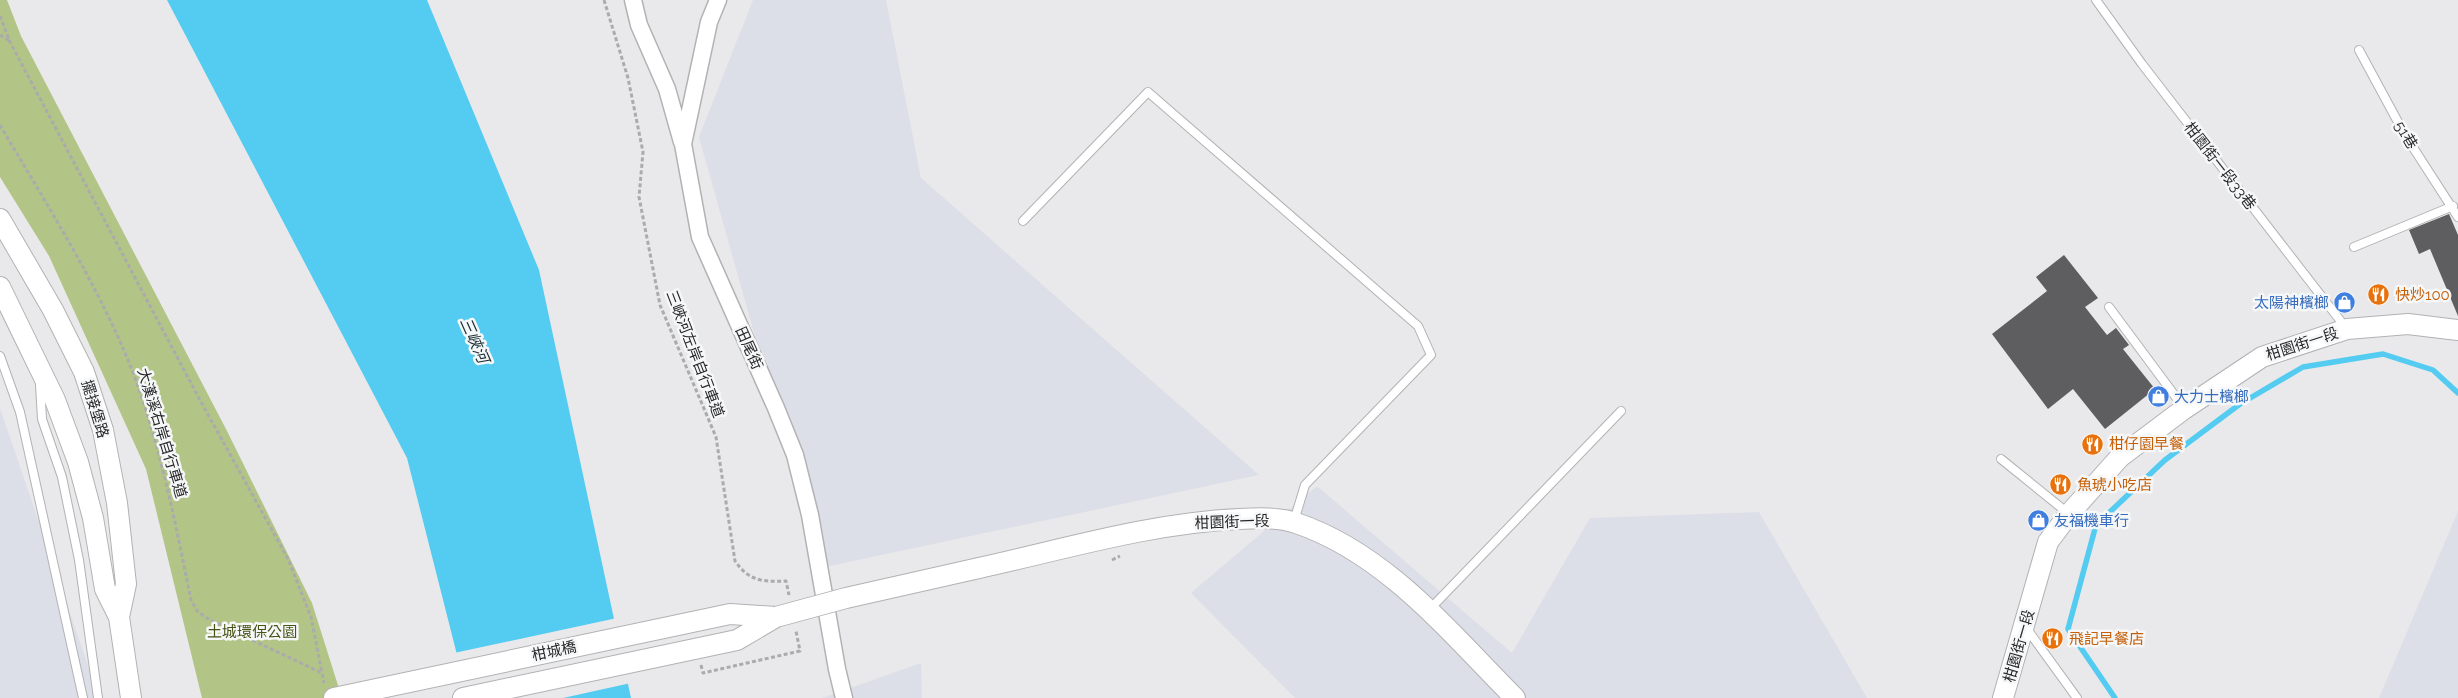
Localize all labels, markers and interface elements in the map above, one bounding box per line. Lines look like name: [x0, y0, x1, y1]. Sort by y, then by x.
street label: 51巷: [2391, 118, 2421, 152]
street label: 柑園街一段33巷: [2180, 119, 2260, 213]
restaurant icon: 快炒100: [2367, 283, 2391, 307]
place label: 快炒100: [2395, 286, 2450, 304]
street label: 三峽河左岸自行車道: [662, 288, 728, 420]
shop icon: 太陽神檳榔: [2333, 291, 2357, 315]
place label: 太陽神檳榔: [2254, 294, 2329, 312]
water label: 三峽河: [456, 314, 494, 369]
street label: 田尾街: [732, 324, 766, 372]
street label: 柑園街一段: [2264, 324, 2340, 364]
street label: 大漢溪右岸自行車道: [134, 366, 190, 500]
street label: 擺接堡路: [78, 378, 112, 440]
shop icon: 大力士檳榔: [2146, 385, 2170, 409]
place label: 大力士檳榔: [2174, 388, 2249, 406]
restaurant icon: 柑仔園早餐: [2081, 432, 2105, 456]
place label: 柑仔園早餐: [2109, 435, 2184, 453]
restaurant icon: 魚琥小吃店: [2049, 473, 2073, 497]
place label: 魚琥小吃店: [2077, 476, 2152, 494]
shop icon: 友福機車行: [2026, 509, 2050, 533]
street label: 柑園街一段: [1194, 512, 1270, 532]
place label: 友福機車行: [2054, 512, 2129, 530]
street label: 柑園街一段: [2000, 607, 2038, 685]
park label: 土城環保公園: [207, 623, 297, 641]
restaurant icon: 飛記早餐店: [2041, 627, 2065, 651]
place label: 飛記早餐店: [2069, 630, 2144, 648]
street label: 柑城橋: [530, 638, 578, 664]

